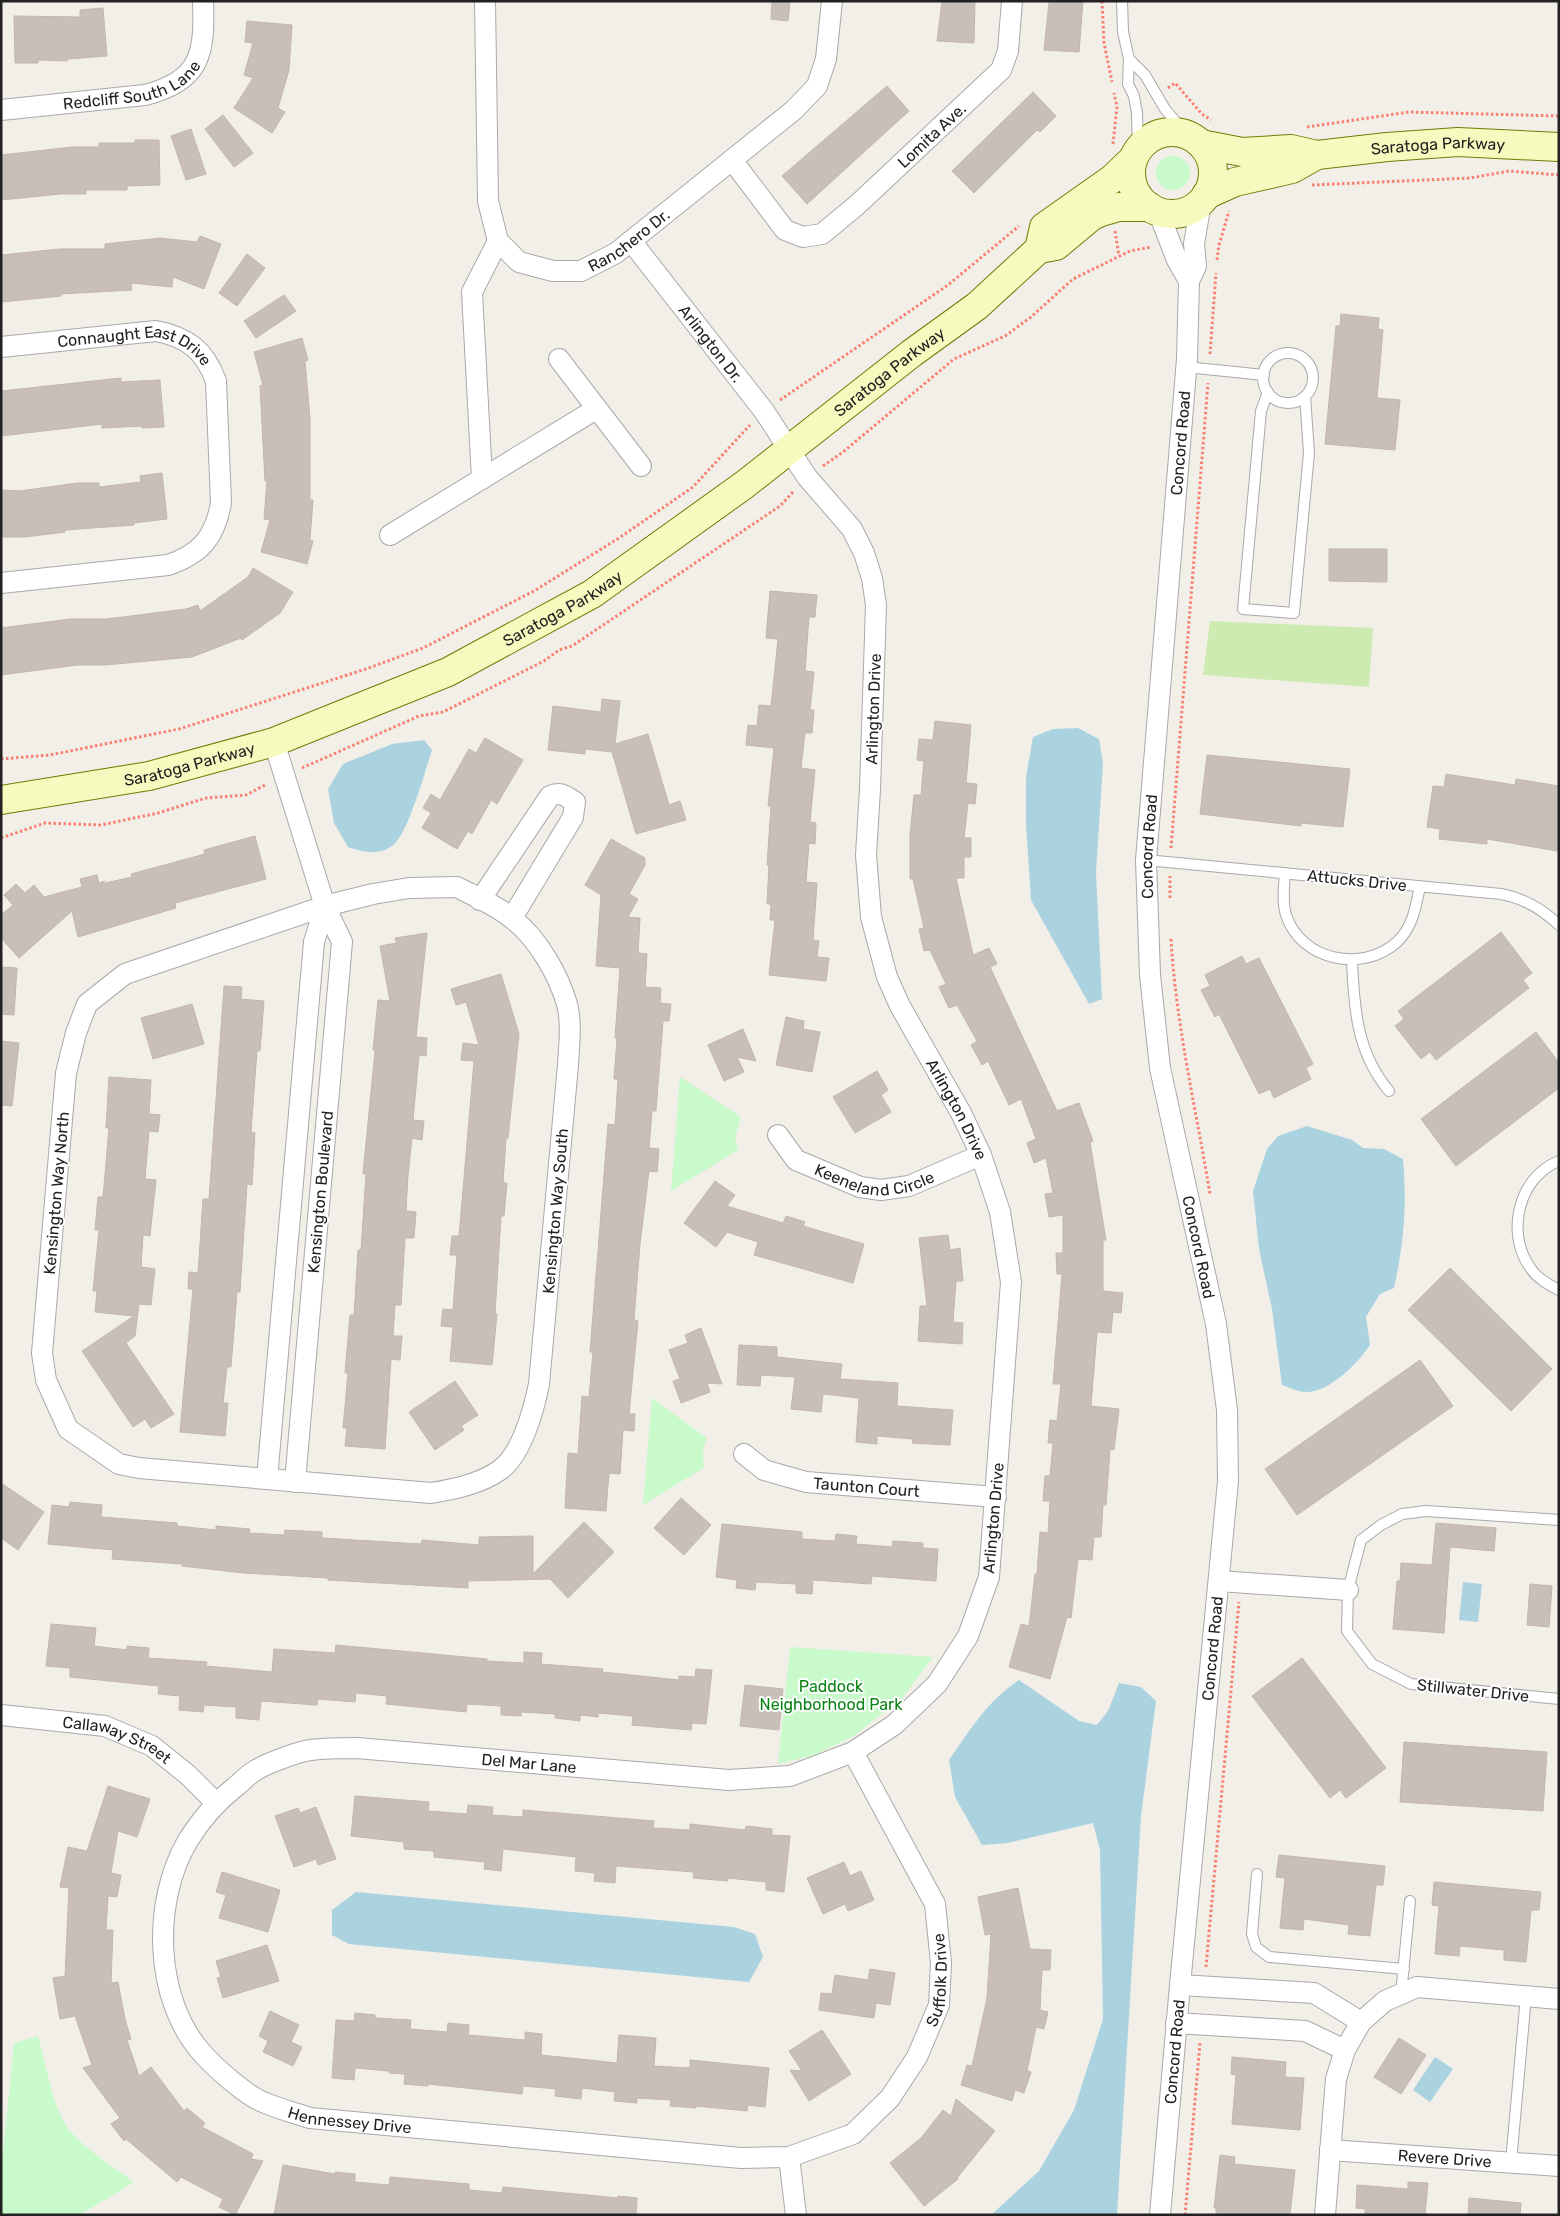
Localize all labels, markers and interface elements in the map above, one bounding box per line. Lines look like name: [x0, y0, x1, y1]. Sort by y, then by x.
street label: Redcliff South Lane: [62, 57, 205, 113]
street label: Lomita Ave.: [894, 99, 970, 172]
street label: Saratoga Parkway: [1370, 133, 1506, 159]
street label: Ranchero Dr.: [585, 205, 673, 276]
street label: Arlington Dr.: [674, 301, 747, 386]
street label: Connaught East Drive: [56, 322, 215, 369]
street label: Saratoga Parkway: [830, 323, 949, 421]
street label: Concord Road: [1167, 390, 1194, 496]
street label: Saratoga Parkway: [500, 566, 626, 650]
street label: Arlington Drive: [862, 653, 885, 765]
street label: Saratoga Parkway: [123, 739, 257, 790]
street label: Concord Road: [1137, 794, 1161, 899]
street label: Attucks Drive: [1306, 866, 1408, 895]
street label: Arlington Drive: [922, 1056, 991, 1163]
street label: Kensington Boulevard: [304, 1110, 337, 1274]
street label: Kensington Way North: [40, 1111, 73, 1275]
street label: Kensington Way South: [539, 1127, 572, 1295]
street label: Keeneland Circle: [812, 1160, 937, 1200]
street label: Concord Road: [1178, 1194, 1219, 1300]
street label: Arlington Drive: [979, 1462, 1008, 1574]
street label: Taunton Court: [812, 1474, 920, 1501]
street label: Concord Road: [1198, 1595, 1227, 1702]
street label: Stillwater Drive: [1416, 1675, 1530, 1706]
park label: Paddock Neighborhood Park: [760, 1677, 903, 1714]
street label: Callaway Street: [62, 1713, 175, 1768]
street label: Del Mar Lane: [481, 1750, 577, 1777]
street label: Suffolk Drive: [922, 1932, 951, 2030]
street label: Concord Road: [1161, 1999, 1189, 2105]
street label: Hennessey Drive: [286, 2103, 412, 2137]
street label: Revere Drive: [1397, 2146, 1492, 2171]

